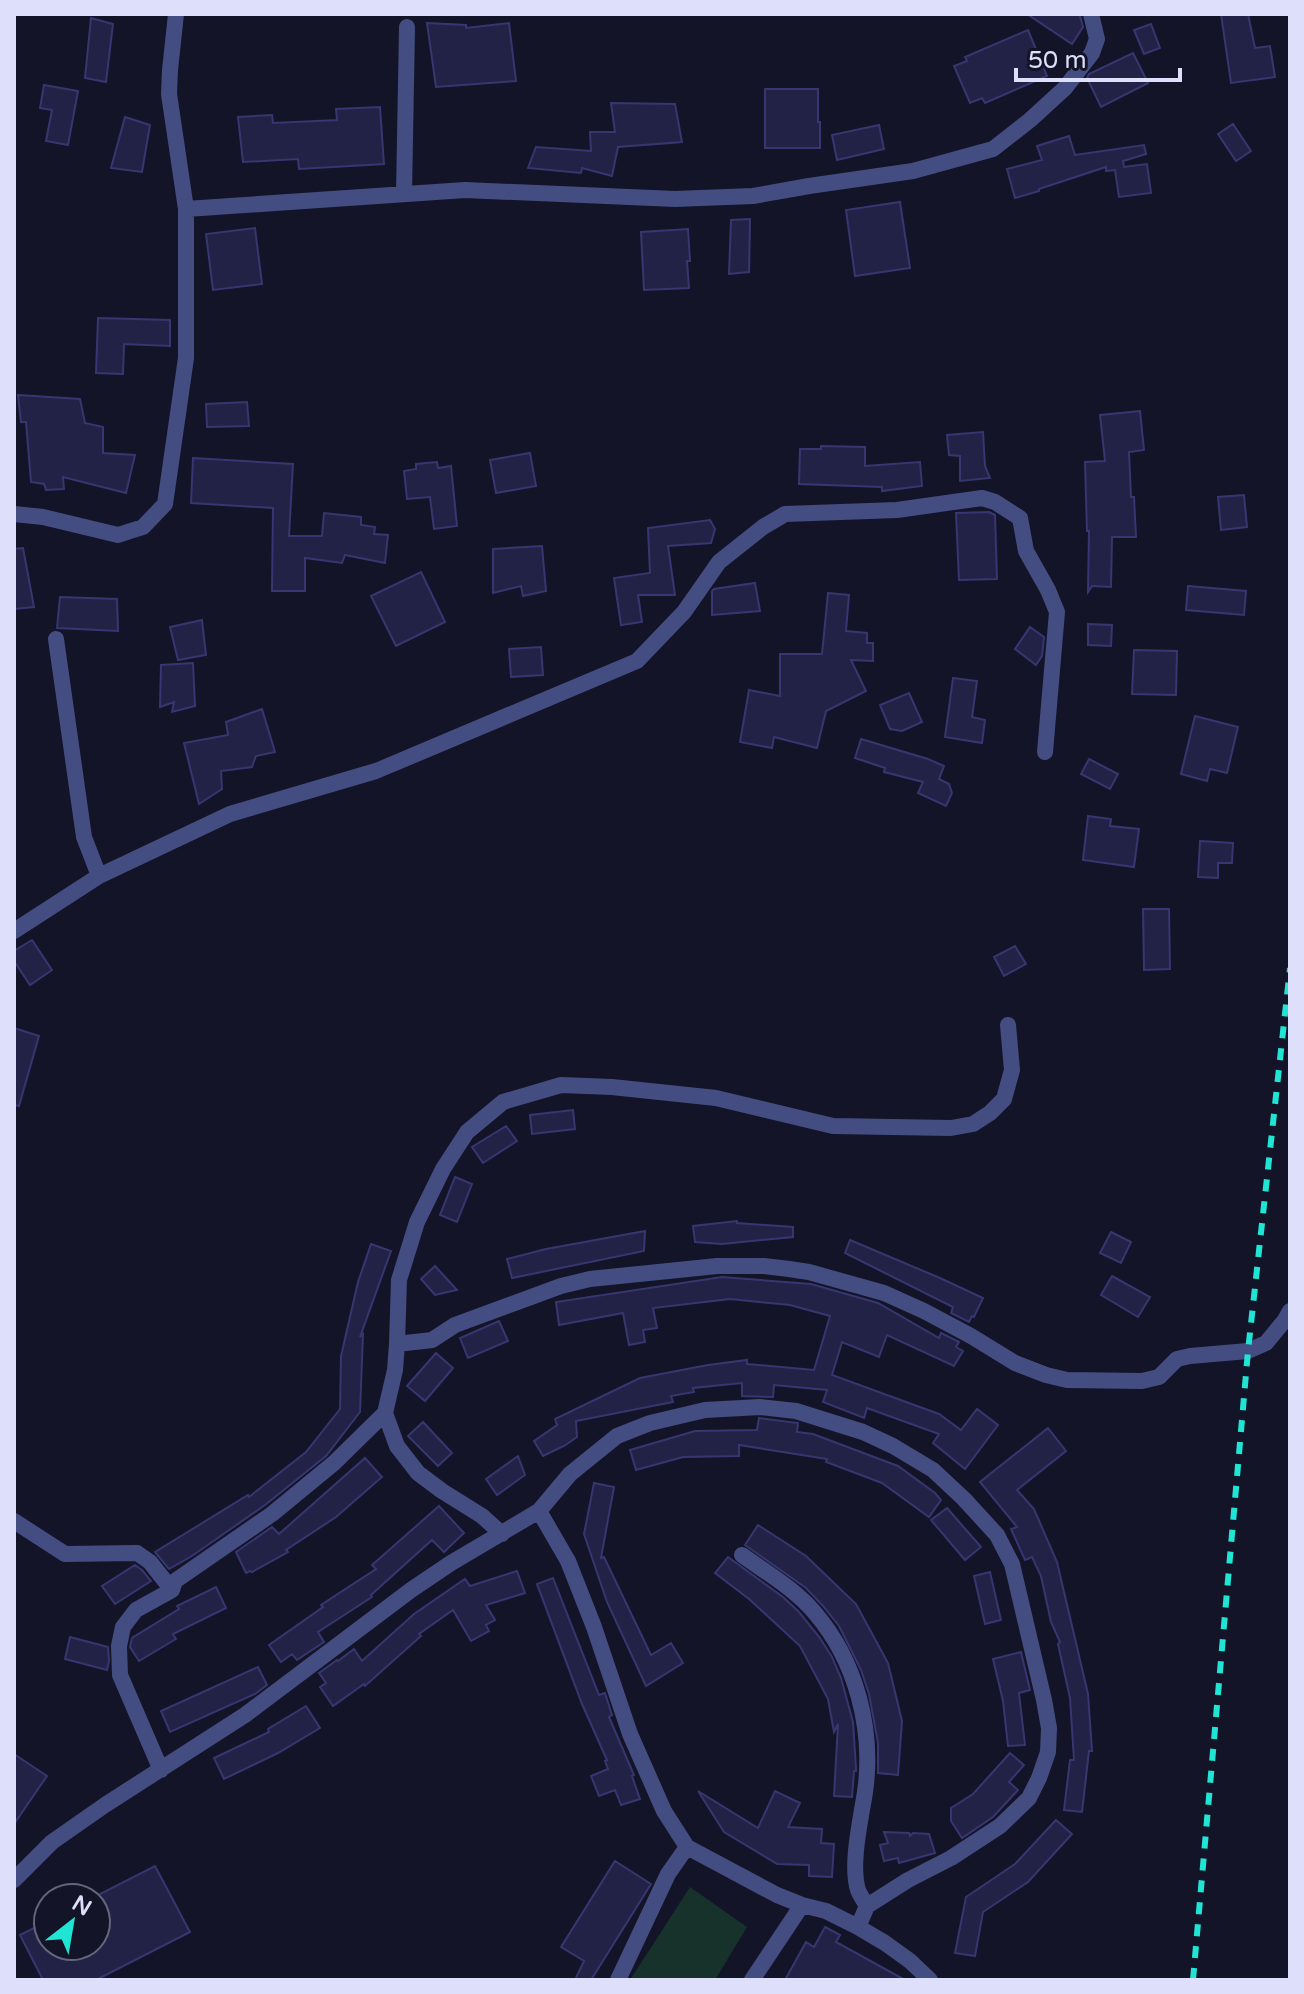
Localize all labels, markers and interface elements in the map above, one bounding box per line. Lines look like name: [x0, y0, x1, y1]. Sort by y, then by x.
scale bar: [1016, 32, 1180, 82]
text: 50 m: [1028, 46, 1086, 75]
north arrow: [32, 1882, 112, 1962]
text: N: [68, 1890, 96, 1921]

